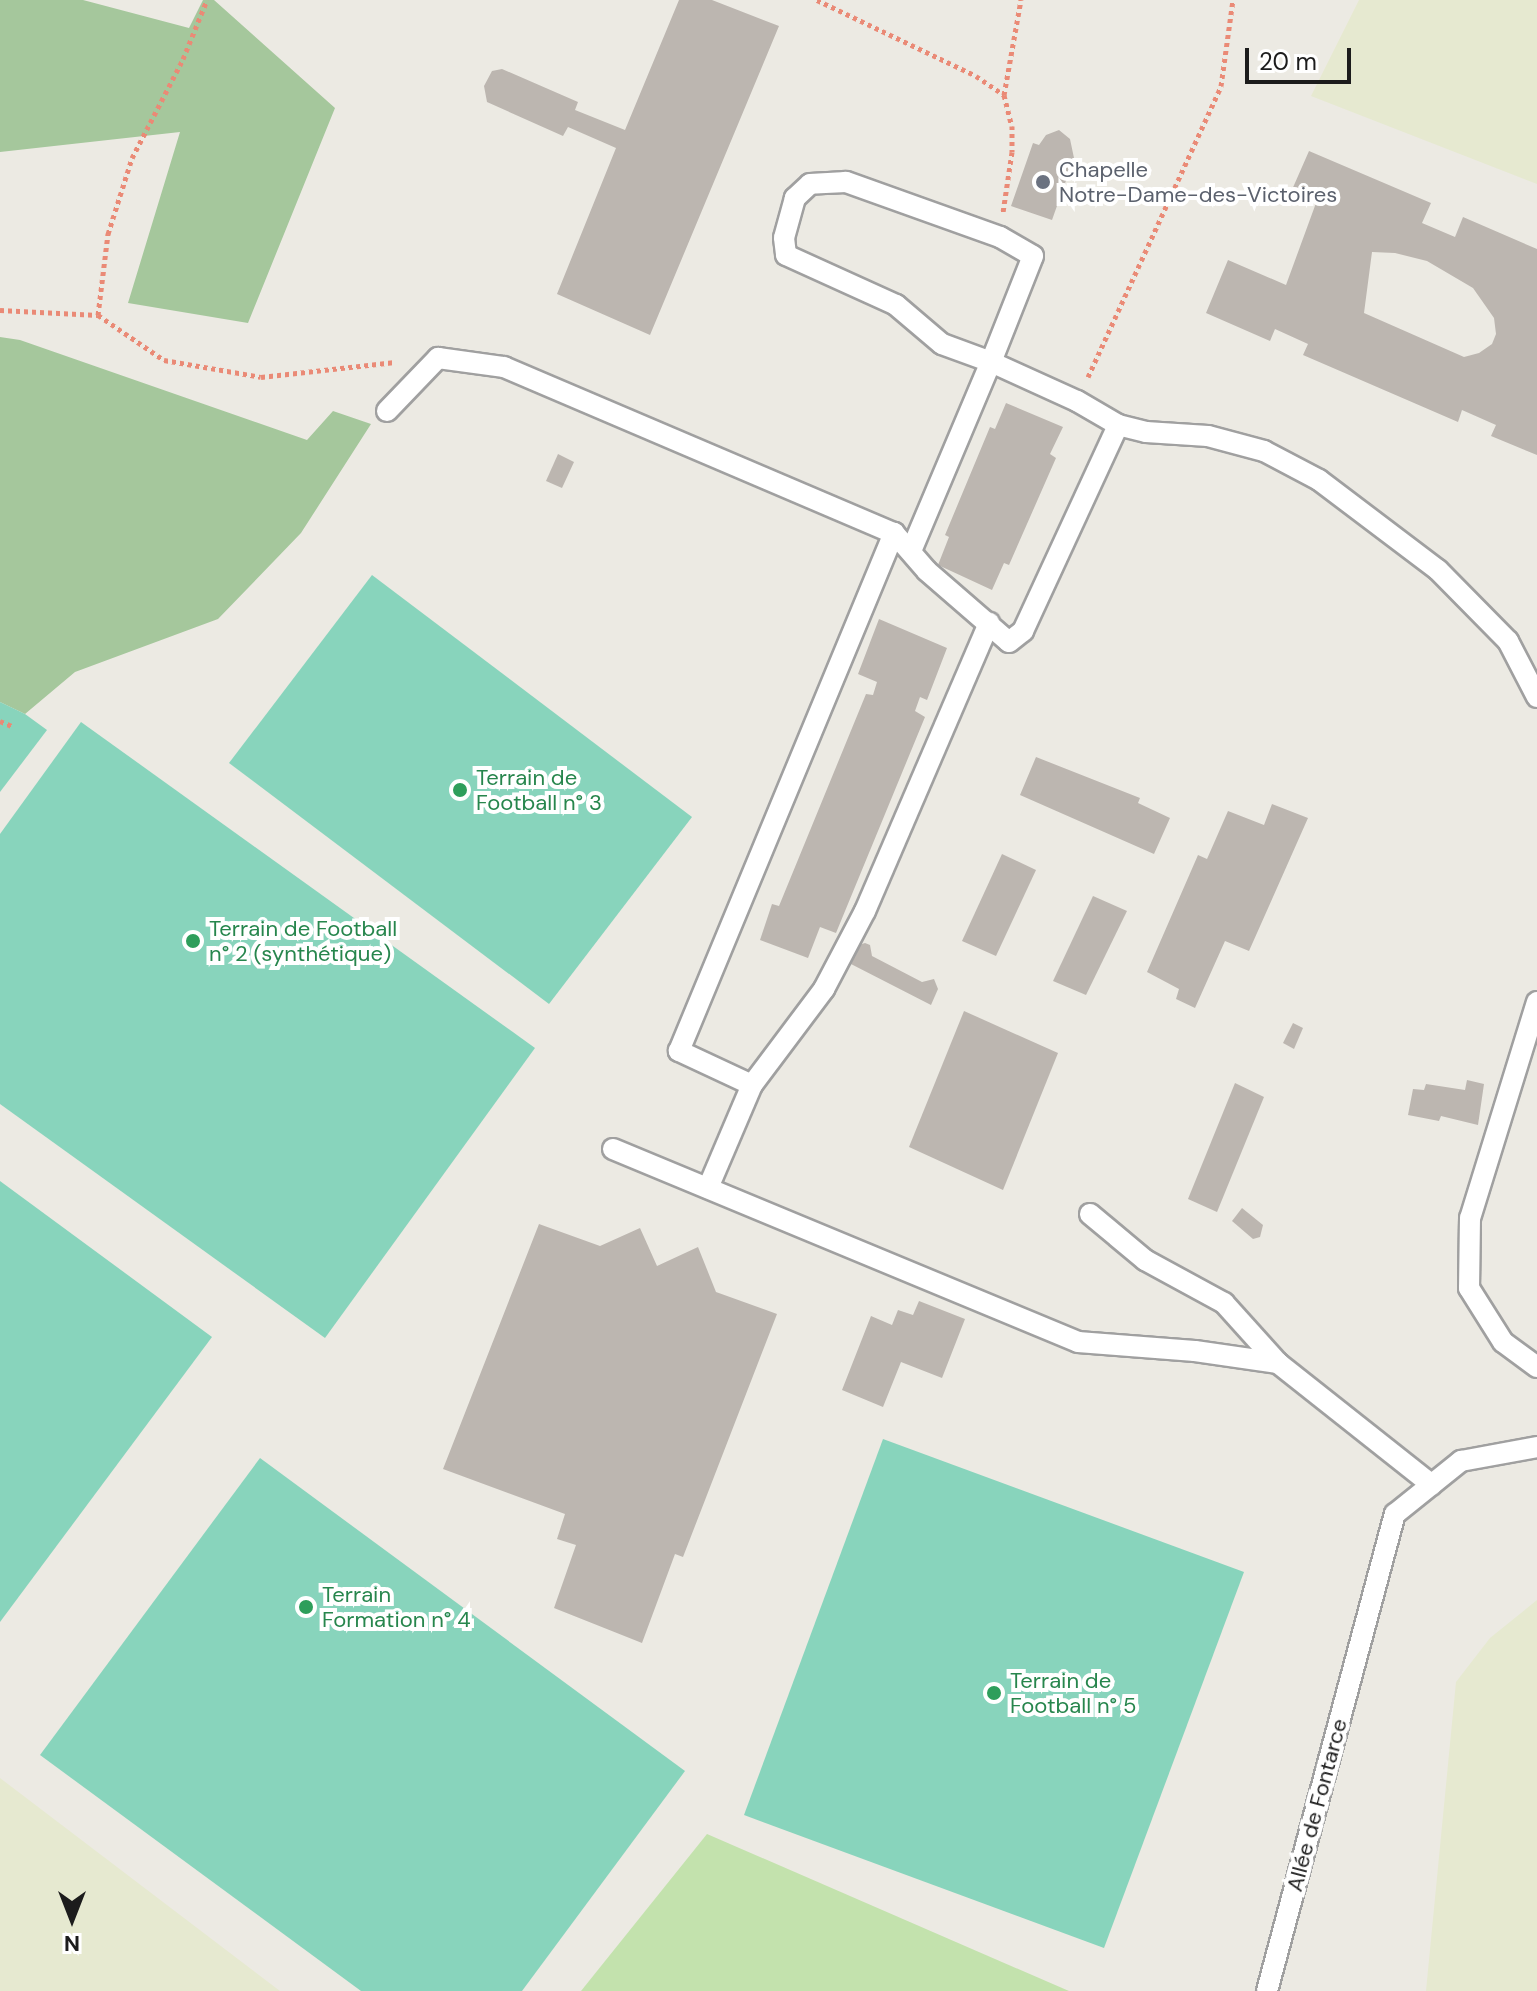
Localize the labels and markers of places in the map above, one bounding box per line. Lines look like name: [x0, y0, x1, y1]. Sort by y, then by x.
place label: Chapelle Notre-Dame-des-Victoires: [1059, 156, 1337, 208]
marker: Chapelle Notre-Dame-des-Victoires: [1034, 173, 1052, 191]
place label: Terrain de Football n° 3: [476, 764, 602, 816]
marker: Terrain de Football n° 3: [451, 781, 469, 799]
place label: Terrain de Football n° 2 (synthétique): [209, 915, 397, 966]
marker: Terrain de Football n° 2 (synthétique): [184, 932, 202, 950]
place label: Terrain Formation n° 4: [322, 1581, 471, 1632]
marker: Terrain Formation n° 4: [297, 1598, 315, 1616]
place label: Terrain de Football n° 5: [1010, 1667, 1136, 1718]
marker: Terrain de Football n° 5: [985, 1684, 1003, 1702]

